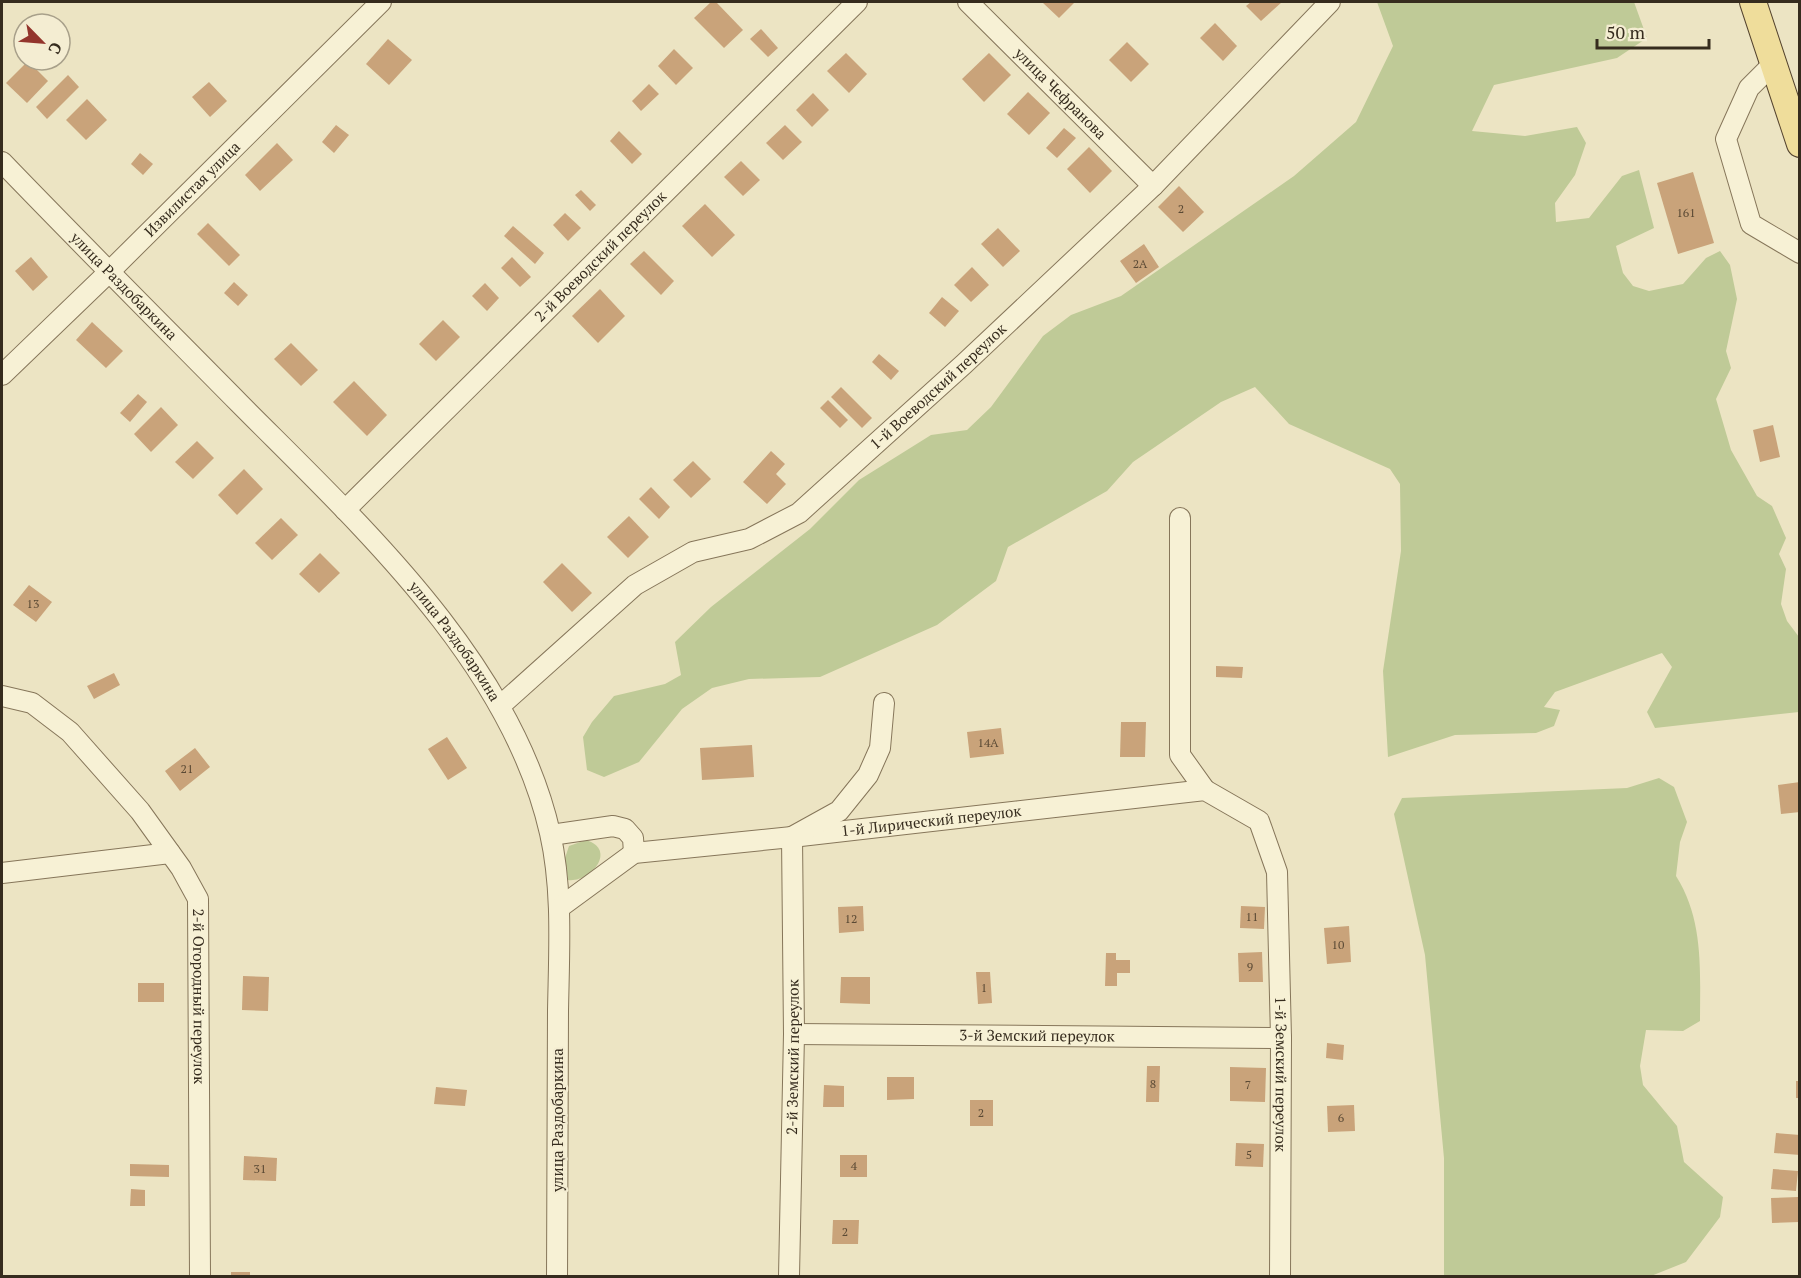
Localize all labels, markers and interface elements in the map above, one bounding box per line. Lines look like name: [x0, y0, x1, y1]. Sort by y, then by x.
north arrow: [12, 12, 72, 72]
scale bar: [1597, 12, 1710, 50]
text: 50 m: [1606, 20, 1646, 44]
text: С: [43, 39, 68, 58]
street label: улица Чефранова: [1010, 42, 1111, 143]
street label: Извилистая улица: [139, 136, 244, 241]
street label: 2-й Воеводский переулок: [530, 185, 671, 326]
house number: 2: [1178, 201, 1184, 216]
house number: 161: [1676, 205, 1696, 220]
street label: улица Раздобаркина: [66, 227, 182, 344]
house number: 2А: [1133, 256, 1148, 271]
street label: 1-й Воеводский переулок: [865, 318, 1011, 453]
street label: улица Раздобаркина: [404, 576, 506, 705]
house number: 13: [27, 596, 39, 611]
house number: 14А: [978, 735, 999, 750]
house number: 21: [181, 761, 193, 776]
street label: 1-й Лирический переулок: [840, 800, 1023, 840]
street label: 2-й Огородный переулок: [189, 908, 210, 1085]
house number: 11: [1246, 909, 1258, 924]
house number: 12: [845, 911, 857, 926]
house number: 10: [1332, 937, 1344, 952]
house number: 9: [1247, 959, 1253, 974]
street label: 2-й Земский переулок: [781, 978, 803, 1135]
house number: 1: [981, 980, 987, 995]
street label: 1-й Земский переулок: [1271, 996, 1292, 1153]
street label: 3-й Земский переулок: [959, 1024, 1116, 1046]
street label: улица Раздобаркина: [547, 1048, 567, 1193]
house number: 8: [1150, 1076, 1156, 1091]
house number: 7: [1245, 1077, 1251, 1092]
house number: 2: [978, 1105, 984, 1120]
house number: 6: [1338, 1110, 1345, 1125]
house number: 5: [1246, 1147, 1252, 1162]
house number: 4: [851, 1158, 858, 1173]
house number: 31: [254, 1161, 266, 1176]
house number: 2: [842, 1224, 848, 1239]

